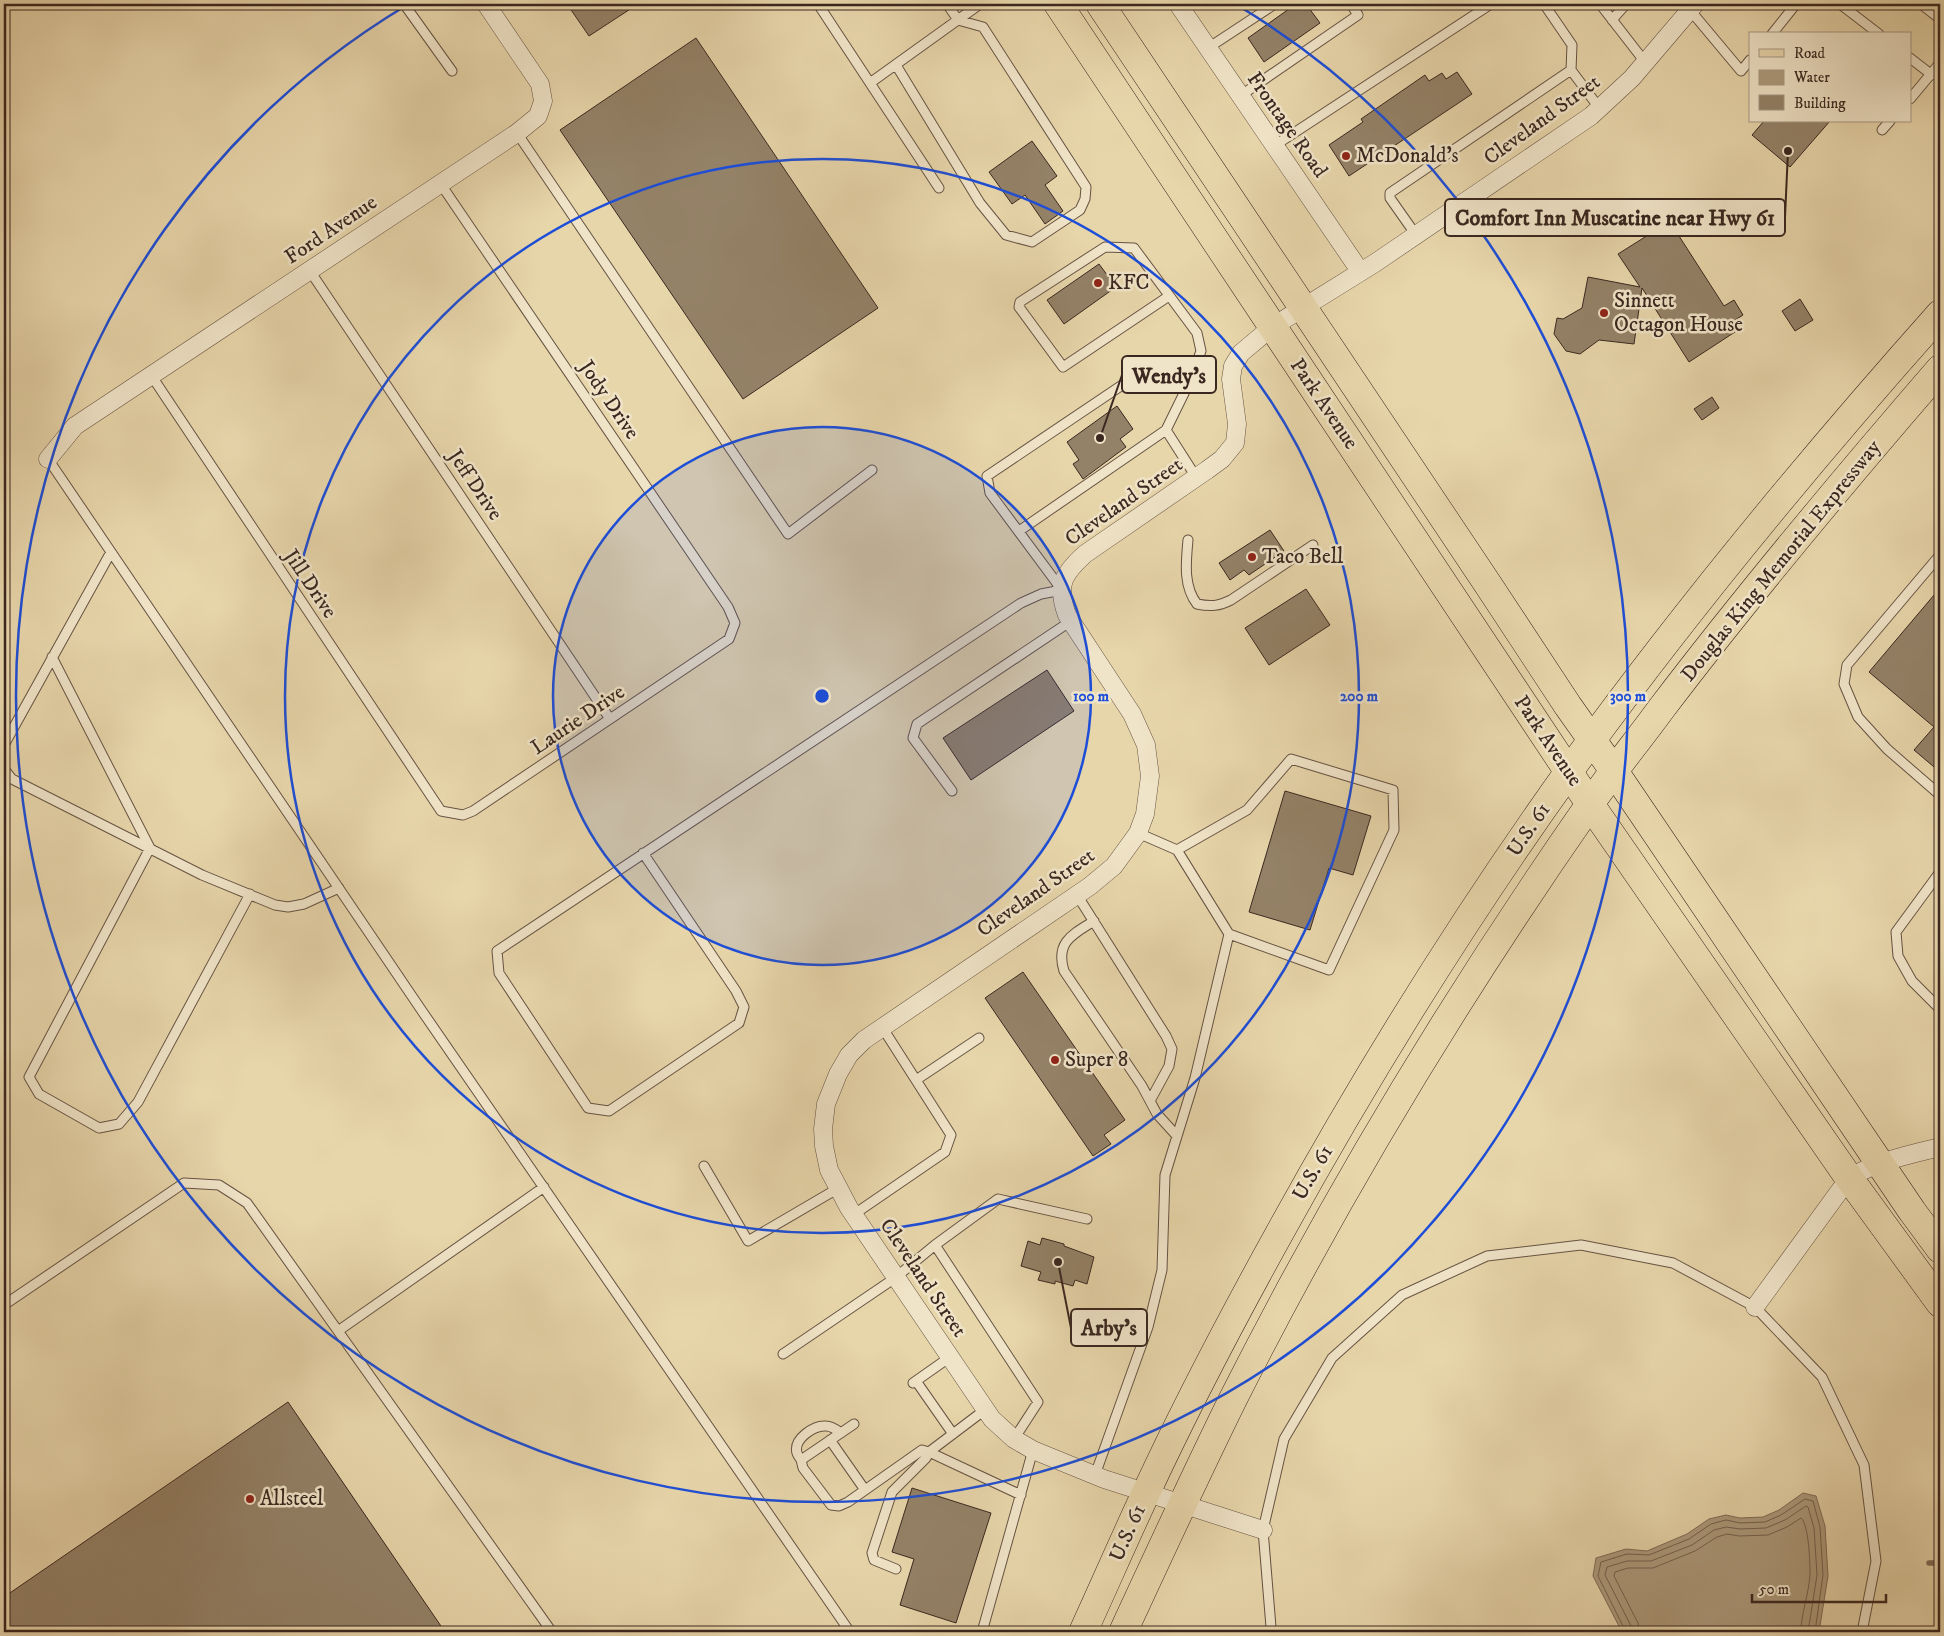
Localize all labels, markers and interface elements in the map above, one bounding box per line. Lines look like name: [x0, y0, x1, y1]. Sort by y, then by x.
legend: [1749, 32, 1912, 122]
text: Road: [1794, 44, 1826, 63]
street label: Frontage Road: [1241, 67, 1333, 183]
text: Water: [1793, 68, 1830, 87]
street label: Cleveland Street: [1479, 69, 1606, 171]
text: Building: [1794, 94, 1846, 113]
place label: McDonald's: [1356, 143, 1459, 169]
marker: McDonald's: [1340, 150, 1352, 162]
street label: Ford Avenue: [280, 190, 382, 270]
callout: Comfort Inn Muscatine near Hwy 61: [1445, 199, 1785, 236]
text: Comfort Inn Muscatine near Hwy 61: [1455, 205, 1775, 232]
place label: KFC: [1108, 270, 1150, 296]
marker: KFC: [1092, 277, 1104, 289]
place label: Sinnett Octagon House: [1614, 288, 1743, 338]
marker: Sinnett Octagon House: [1598, 307, 1610, 319]
street label: Park Avenue: [1284, 353, 1364, 455]
street label: Jody Drive: [572, 354, 645, 445]
callout: Wendy's: [1122, 356, 1216, 393]
text: Wendy's: [1131, 363, 1207, 390]
street label: Douglas King Memorial Expressway: [1675, 434, 1887, 687]
street label: Jeff Drive: [441, 443, 508, 526]
street label: Cleveland Street: [1060, 452, 1188, 552]
street label: Jill Drive: [277, 543, 343, 624]
place label: Taco Bell: [1262, 544, 1344, 570]
marker: Taco Bell: [1246, 551, 1258, 563]
street label: Laurie Drive: [526, 679, 630, 761]
centre of rings: [813, 687, 831, 705]
text: 100 m: [1073, 687, 1110, 706]
text: 200 m: [1340, 687, 1379, 706]
text: 300 m: [1610, 687, 1647, 706]
street label: Park Avenue: [1508, 690, 1588, 792]
street label: U.S. 61: [1502, 798, 1556, 862]
street label: Cleveland Street: [972, 843, 1100, 943]
place label: Super 8: [1065, 1047, 1128, 1073]
marker: Super 8: [1049, 1054, 1061, 1066]
street label: U.S. 61: [1287, 1141, 1339, 1205]
street label: Cleveland Street: [874, 1214, 972, 1343]
callout: Arby's: [1071, 1309, 1147, 1346]
text: Arby's: [1080, 1315, 1138, 1342]
place label: Allsteel: [260, 1486, 324, 1512]
marker: Allsteel: [244, 1493, 256, 1505]
street label: U.S. 61: [1104, 1500, 1152, 1566]
scale bar: [1752, 1571, 1885, 1603]
text: 50 m: [1759, 1580, 1789, 1599]

